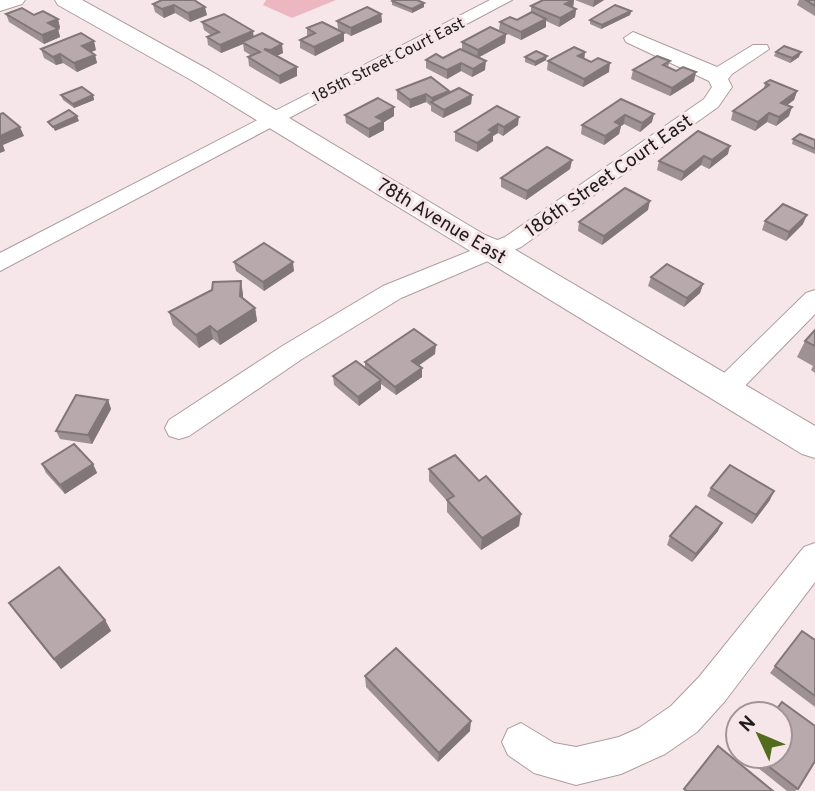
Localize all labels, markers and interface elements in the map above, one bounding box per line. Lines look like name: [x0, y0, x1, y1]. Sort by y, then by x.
street label: 185th Street Court East: [310, 14, 468, 108]
street label: 186th Street Court East: [521, 110, 698, 244]
street label: 78th Avenue East: [372, 174, 510, 270]
north arrow: [724, 700, 794, 770]
text: N: [735, 711, 762, 738]

